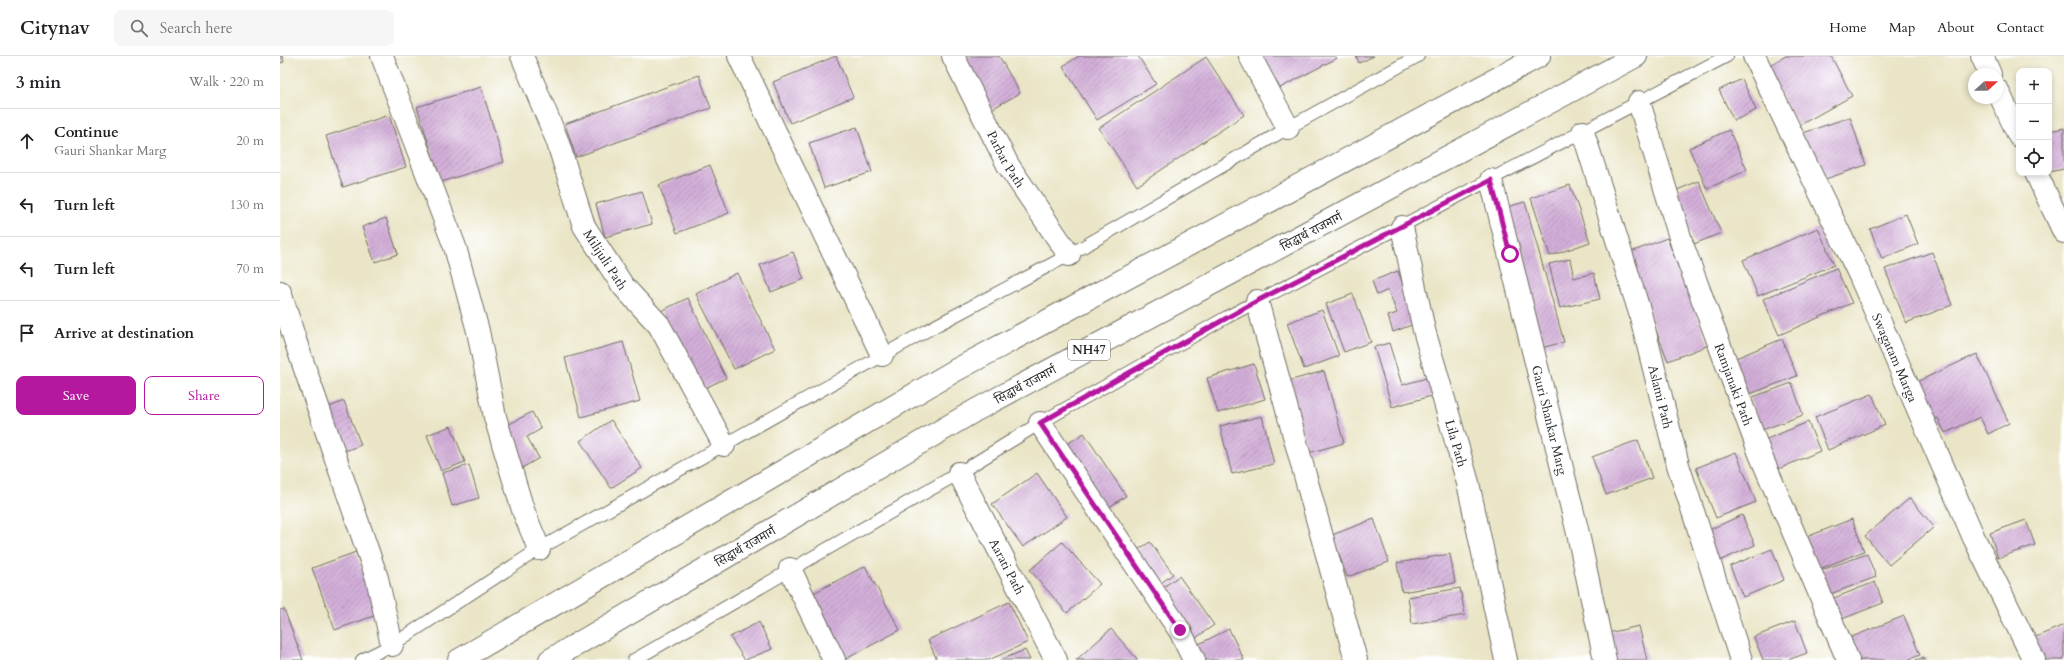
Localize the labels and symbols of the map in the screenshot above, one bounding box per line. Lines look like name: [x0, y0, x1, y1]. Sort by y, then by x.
north arrow: [1968, 68, 2004, 104]
street label: Parbat Path: [982, 128, 1029, 192]
street label: सिद्धार्थ राजमार्ग: [1277, 208, 1347, 256]
street label: Milijuli Path: [579, 226, 631, 294]
route start: [1501, 245, 1519, 263]
street label: Swagatam Marga: [1867, 311, 1922, 405]
road number: NH47: [1068, 340, 1110, 360]
street label: Ramjanaki Path: [1710, 341, 1757, 428]
street label: सिद्धार्थ राजमार्ग: [991, 361, 1061, 409]
street label: Gauri Shankar Marg: [1527, 363, 1571, 477]
street label: Aslami Path: [1643, 363, 1677, 431]
street label: Lila Path: [1440, 418, 1471, 469]
street label: सिद्धार्थ राजमार्ग: [711, 522, 780, 572]
street label: Aarati Path: [984, 535, 1029, 598]
route end: [1171, 621, 1189, 639]

